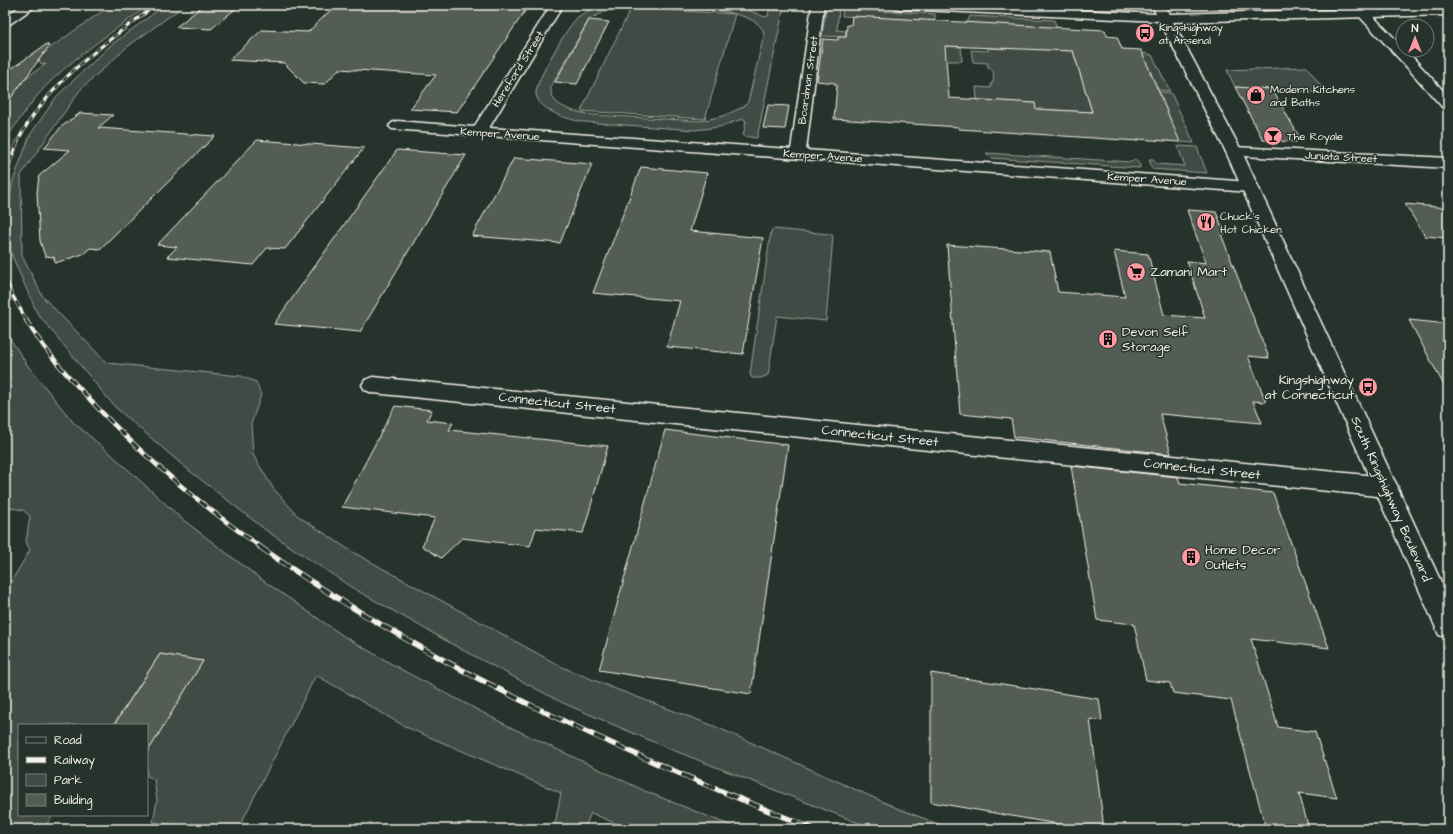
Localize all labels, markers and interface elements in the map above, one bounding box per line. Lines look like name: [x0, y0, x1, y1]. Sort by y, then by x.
north arrow: [1395, 18, 1435, 58]
place label: Kingshighway at Arsenal: [1159, 20, 1223, 48]
text: N: [1412, 21, 1419, 36]
bus stop icon: Kingshighway at Arsenal: [1134, 22, 1156, 44]
street label: Hereford Street: [488, 28, 548, 110]
street label: Boardman Street: [794, 34, 822, 125]
place label: Modern Kitchens and Baths: [1270, 82, 1355, 110]
shop icon: Modern Kitchens and Baths: [1245, 84, 1267, 106]
street label: Kemper Avenue: [460, 124, 540, 144]
bar icon: The Royale: [1262, 125, 1284, 147]
place label: The Royale: [1287, 129, 1343, 145]
street label: Kemper Avenue: [783, 146, 863, 166]
street label: Juniata Street: [1304, 148, 1378, 166]
street label: Kemper Avenue: [1107, 169, 1187, 189]
place label: Chuck's Hot Chicken: [1220, 209, 1282, 237]
restaurant icon: Chuck's Hot Chicken: [1195, 211, 1217, 233]
supermarket icon: Zamani Mart: [1125, 261, 1147, 283]
place label: Zamani Mart: [1150, 263, 1228, 281]
place label: Devon Self Storage: [1122, 323, 1189, 357]
building icon: Devon Self Storage: [1097, 328, 1119, 350]
place label: Kingshighway at Connecticut: [1265, 371, 1355, 404]
bus stop icon: Kingshighway at Connecticut: [1357, 376, 1379, 398]
street label: Connecticut Street: [498, 388, 617, 418]
street label: South Kingshighway Boulevard: [1345, 413, 1436, 585]
street label: Connecticut Street: [821, 421, 940, 451]
street label: Connecticut Street: [1143, 454, 1262, 484]
place label: Home Decor Outlets: [1205, 541, 1281, 574]
building icon: Home Decor Outlets: [1180, 546, 1202, 568]
legend: [18, 724, 148, 816]
text: Road: [54, 732, 82, 749]
text: Railway: [54, 752, 95, 770]
text: Park: [54, 772, 82, 789]
text: Building: [54, 792, 92, 810]

